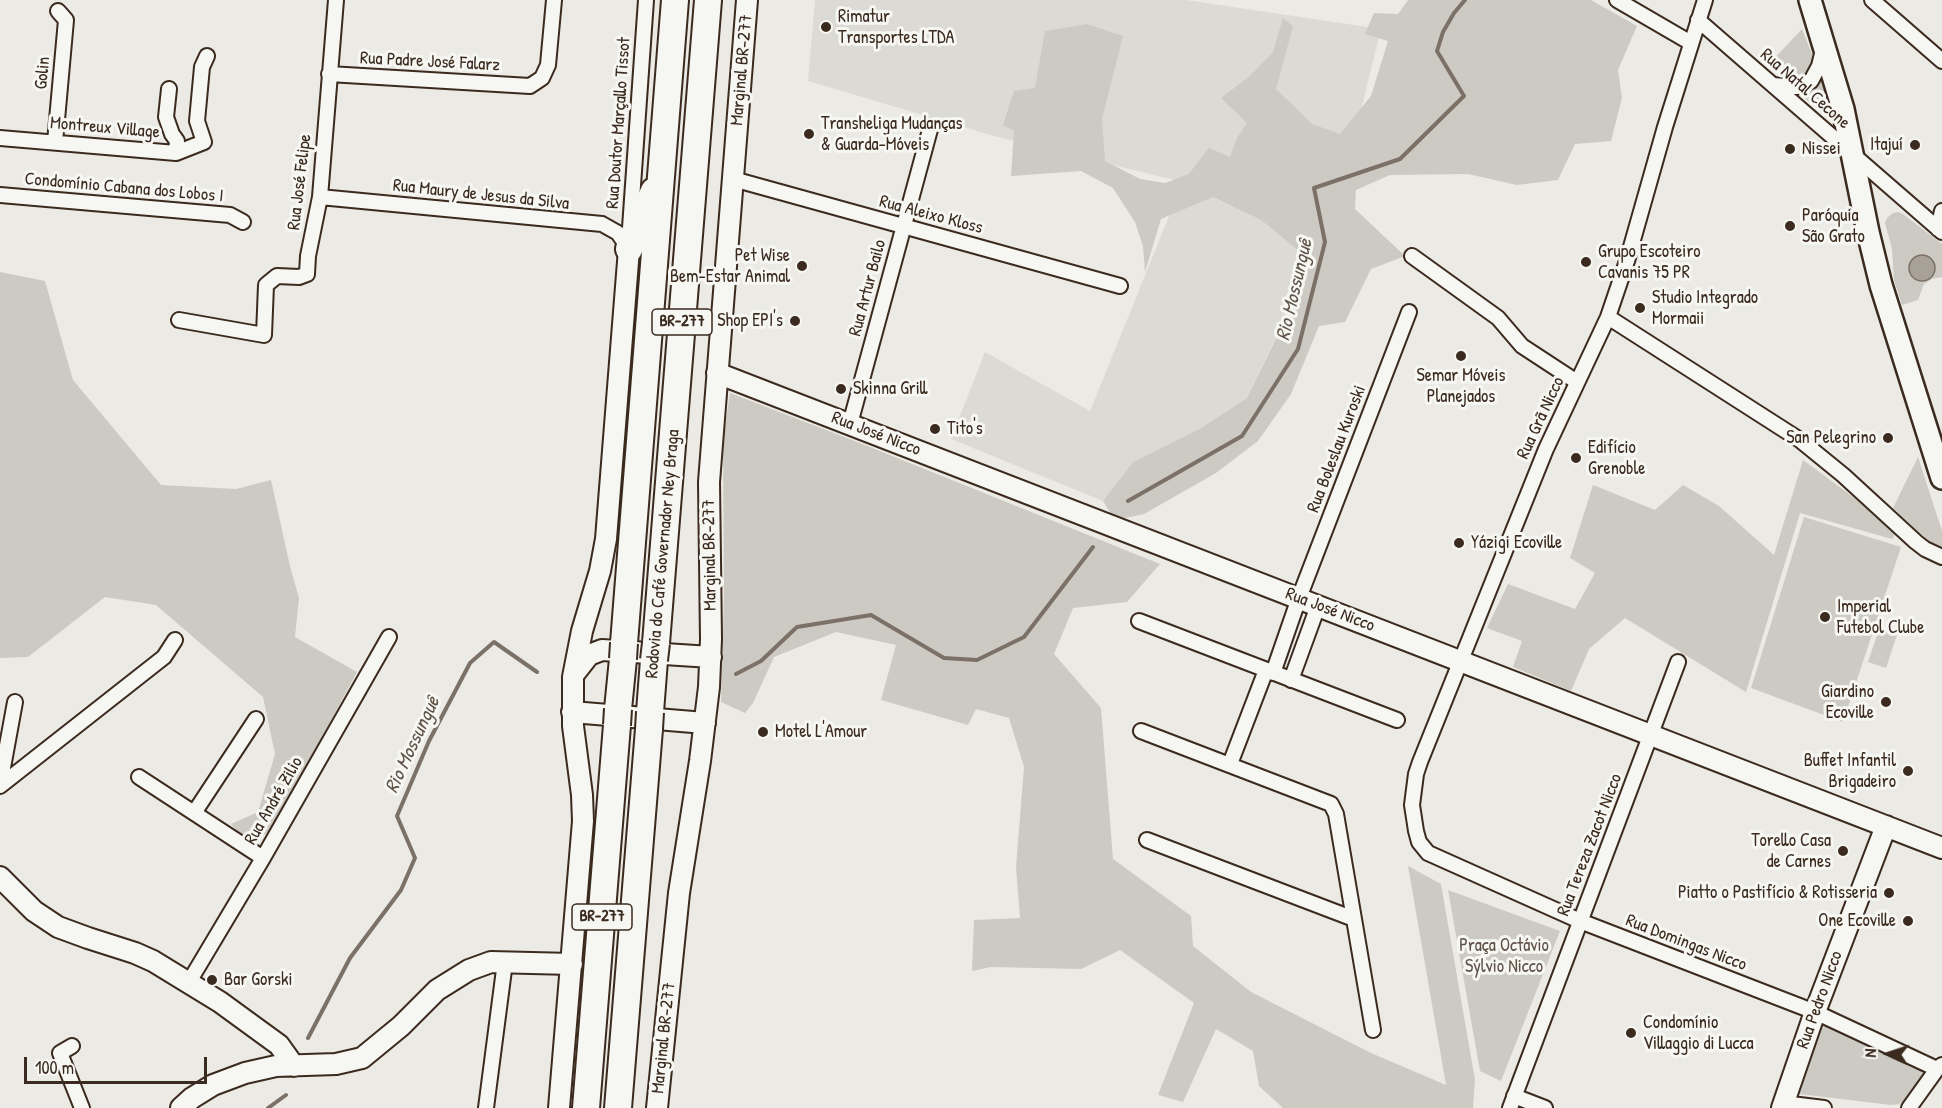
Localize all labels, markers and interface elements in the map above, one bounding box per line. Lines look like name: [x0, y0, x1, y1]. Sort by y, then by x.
place label: Rimatur Transportes LTDA: [838, 6, 954, 48]
street label: Marginal BR-277: [726, 13, 758, 127]
marker: Rimatur Transportes LTDA: [819, 20, 833, 34]
street label: Rua Doutor Marçallo Tissot: [602, 37, 636, 209]
street label: Rua Natal Cecone: [1756, 44, 1854, 134]
street label: Rua Padre José Falarz: [360, 48, 500, 76]
street label: Golin: [31, 56, 55, 90]
street label: Montreux Village: [49, 112, 161, 144]
place label: Transheliga Mudanças & Guarda-Móveis: [821, 113, 962, 156]
marker: Transheliga Mudanças & Guarda-Móveis: [802, 127, 816, 141]
street label: Rua José Felipe: [283, 133, 317, 231]
place label: Itajuí: [1870, 134, 1903, 156]
place label: Nissei: [1802, 138, 1841, 160]
marker: Itajuí: [1908, 138, 1922, 152]
marker: Nissei: [1783, 142, 1797, 156]
street label: Condomínio Cabana dos Lobos I: [24, 169, 224, 207]
street label: Rua Maury de Jesus da Silva: [392, 175, 570, 215]
street label: Rua Aleixo Kloss: [877, 191, 985, 239]
place label: Paróquia São Grato: [1802, 205, 1865, 248]
marker: Paróquia São Grato: [1783, 219, 1797, 233]
street label: Rua Artur Bailo: [845, 237, 891, 339]
water label: Rio Mossunguê: [1272, 237, 1318, 343]
place label: Grupo Escoteiro Cavanis 75 PR: [1598, 241, 1701, 284]
place label: Pet Wise Bem-Estar Animal: [670, 245, 790, 288]
marker: Grupo Escoteiro Cavanis 75 PR: [1579, 255, 1593, 269]
marker: Pet Wise Bem-Estar Animal: [795, 259, 809, 273]
place label: Studio Integrado Mormaii: [1652, 287, 1758, 330]
marker: Studio Integrado Mormaii: [1633, 301, 1647, 315]
road number: BR-277: [652, 309, 712, 335]
place label: Shop EPI's: [717, 310, 783, 332]
marker: Shop EPI's: [788, 314, 802, 328]
marker: Semar Móveis Planejados: [1454, 349, 1468, 363]
place label: Semar Móveis Planejados: [1416, 365, 1506, 407]
street label: Rua Grã Nicco: [1513, 373, 1569, 463]
place label: Skinna Grill: [853, 378, 928, 400]
marker: Skinna Grill: [834, 382, 848, 396]
street label: Rua Boleslau Kuroski: [1303, 382, 1371, 516]
street label: Rua José Nicco: [828, 407, 924, 461]
place label: Tito's: [947, 418, 983, 440]
marker: Tito's: [928, 422, 942, 436]
place label: San Pelegrino: [1786, 427, 1876, 449]
street label: Rodovia do Café Governador Ney Braga: [641, 429, 685, 679]
marker: San Pelegrino: [1881, 431, 1895, 445]
place label: Edifício Grenoble: [1588, 437, 1645, 480]
marker: Edifício Grenoble: [1569, 451, 1583, 465]
street label: Marginal BR-277: [698, 499, 722, 611]
place label: Yázigi Ecoville: [1471, 532, 1562, 554]
marker: Yázigi Ecoville: [1452, 536, 1466, 550]
street label: Rua José Nicco: [1282, 583, 1378, 637]
place label: Imperial Futebol Clube: [1837, 596, 1924, 638]
marker: Imperial Futebol Clube: [1818, 610, 1832, 624]
place label: Giardino Ecoville: [1821, 681, 1874, 724]
water label: Rio Mossunguê: [380, 693, 446, 797]
marker: Giardino Ecoville: [1879, 695, 1893, 709]
place label: Motel L'Amour: [775, 721, 867, 743]
marker: Motel L'Amour: [756, 725, 770, 739]
place label: Buffet Infantil Brigadeiro: [1804, 750, 1896, 792]
street label: Rua André Zilio: [240, 753, 308, 849]
marker: Buffet Infantil Brigadeiro: [1901, 764, 1915, 778]
street label: Rua Tereza Zacot Nicco: [1553, 771, 1627, 919]
place label: Torello Casa de Carnes: [1751, 830, 1831, 872]
marker: Torello Casa de Carnes: [1836, 844, 1850, 858]
place label: Piatto o Pastifício & Rotisseria: [1678, 882, 1877, 904]
marker: Piatto o Pastifício & Rotisseria: [1882, 886, 1896, 900]
road number: BR-277: [572, 904, 632, 930]
street label: Rua Domingas Nicco: [1622, 910, 1750, 976]
place label: One Ecoville: [1818, 910, 1896, 932]
marker: One Ecoville: [1901, 914, 1915, 928]
park label: Praça Octávio Sýlvio Nicco: [1459, 935, 1549, 978]
street label: Rua Pedro Nicco: [1792, 948, 1848, 1052]
place label: Bar Gorski: [224, 969, 293, 991]
marker: Bar Gorski: [205, 973, 219, 987]
street label: Marginal BR-277: [647, 981, 681, 1095]
place label: Condomínio Villaggio di Lucca: [1643, 1012, 1754, 1054]
north arrow: [1858, 1024, 1918, 1084]
marker: Condomínio Villaggio di Lucca: [1624, 1026, 1638, 1040]
scale bar: [27, 1045, 210, 1083]
text: N: [1859, 1048, 1881, 1058]
text: 100 m: [35, 1055, 74, 1080]

